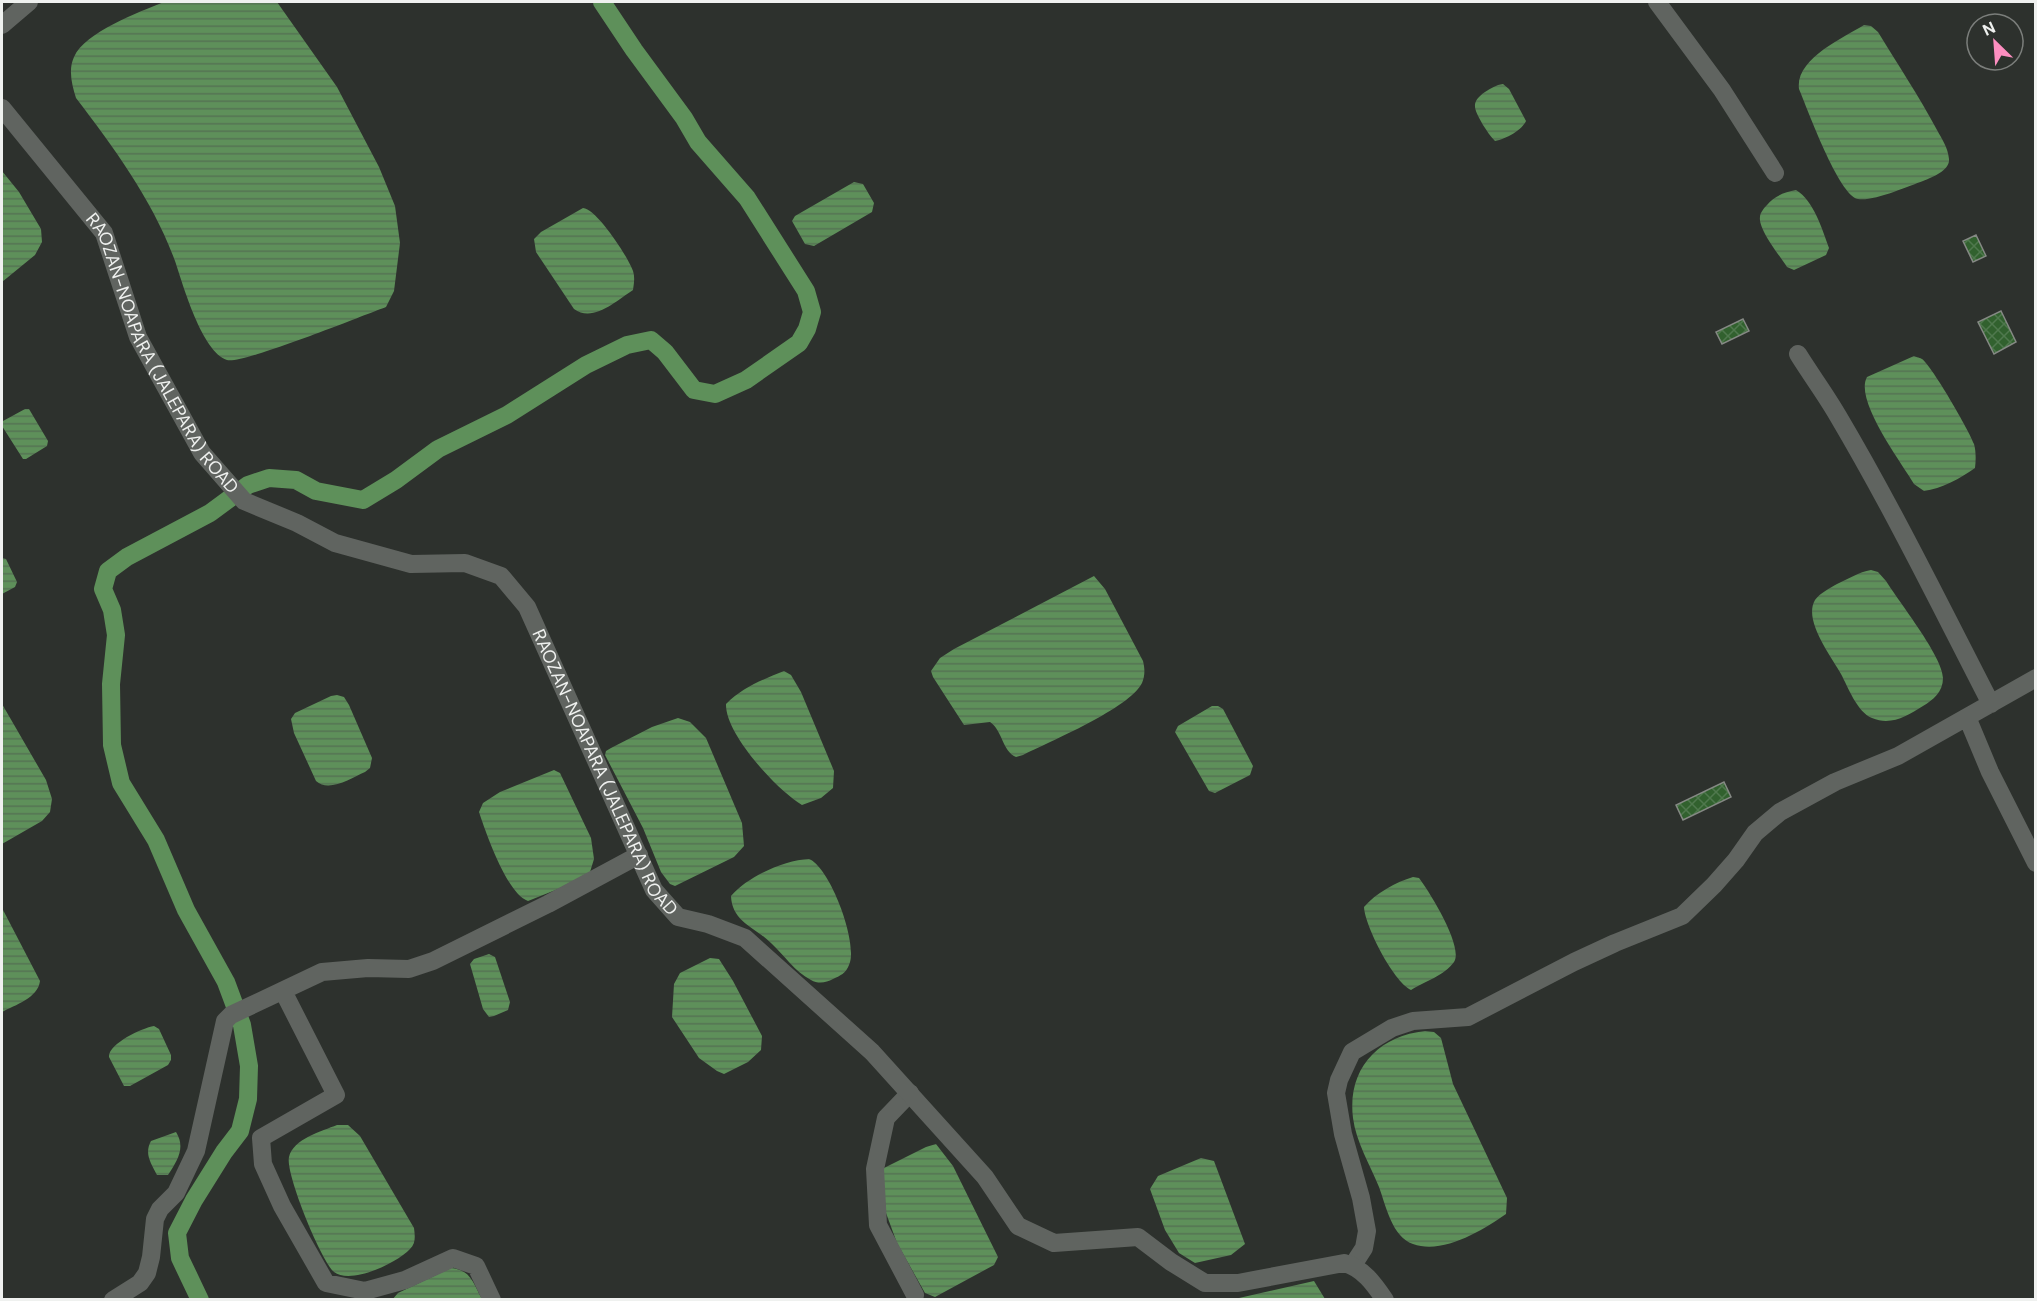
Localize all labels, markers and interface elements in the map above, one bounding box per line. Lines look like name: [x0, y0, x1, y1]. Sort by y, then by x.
north arrow: [1965, 12, 2025, 72]
text: N: [1979, 17, 1999, 41]
street label: RAOZAN-NOAPARA (JALEPARA) ROAD: [80, 208, 244, 499]
street label: RAOZAN-NOAPARA (JALEPARA) ROAD: [527, 626, 683, 921]

